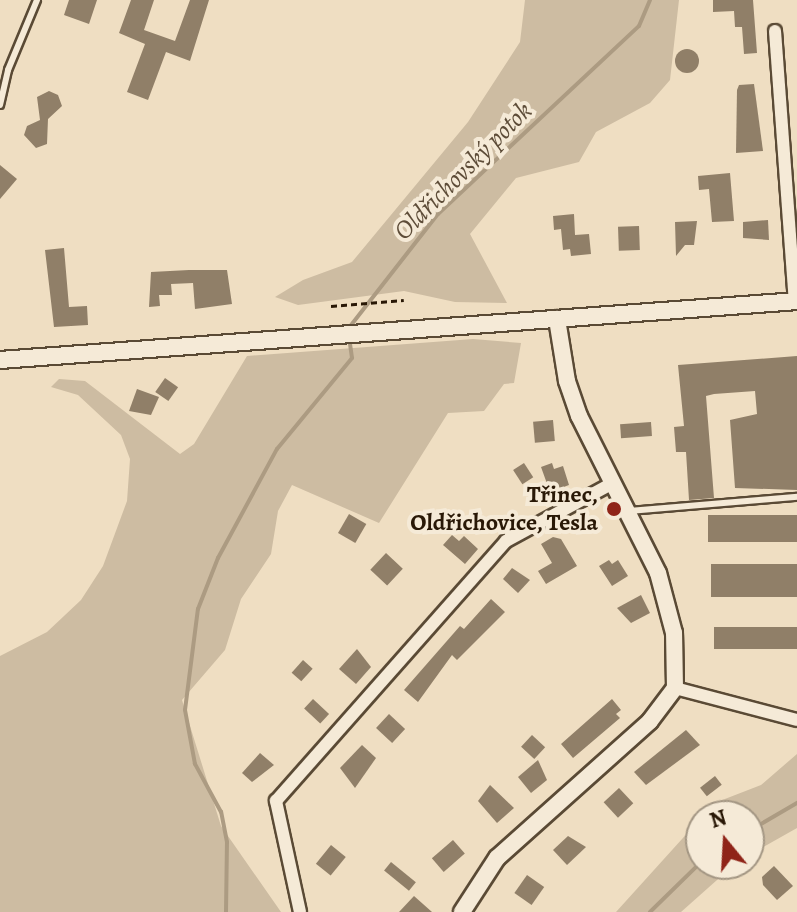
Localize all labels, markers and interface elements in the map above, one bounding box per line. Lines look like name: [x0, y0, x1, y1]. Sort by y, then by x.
water label: Oldřichovský potok: [387, 95, 539, 247]
place label: Třinec, Oldřichovice, Tesla: [410, 481, 598, 537]
marker: Třinec, Oldřichovice, Tesla: [605, 500, 623, 518]
north arrow: [685, 800, 765, 880]
text: N: [706, 802, 730, 836]

